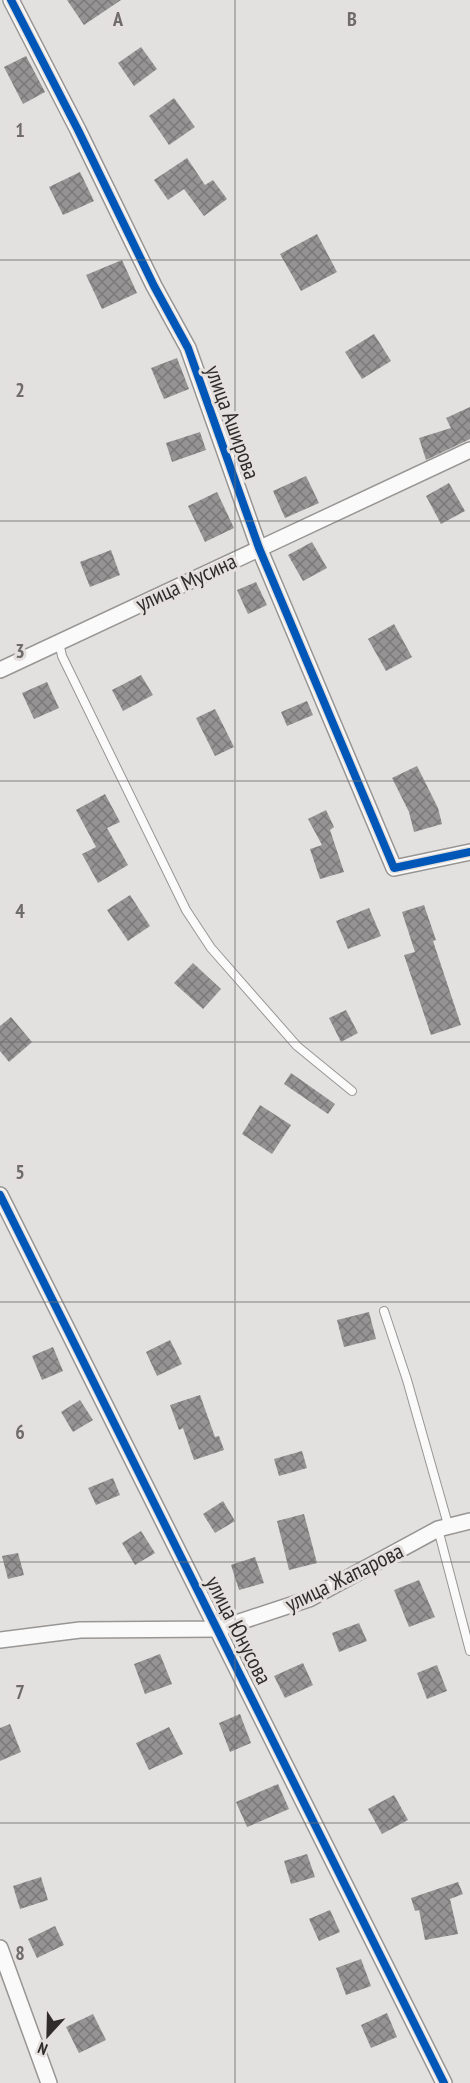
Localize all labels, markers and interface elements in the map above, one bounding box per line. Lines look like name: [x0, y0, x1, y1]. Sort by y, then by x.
text: A: [112, 6, 124, 32]
text: B: [347, 6, 357, 32]
text: 1: [15, 117, 25, 143]
street label: улица Аширова: [199, 361, 267, 483]
text: 2: [15, 377, 25, 403]
street label: улица Мусина: [131, 547, 241, 617]
text: 3: [15, 638, 25, 664]
text: 4: [15, 898, 25, 924]
text: 5: [15, 1159, 25, 1185]
text: 6: [15, 1419, 25, 1445]
street label: улица Жапарова: [280, 1536, 408, 1618]
street label: улица Юнусова: [200, 1571, 278, 1689]
text: 7: [15, 1679, 25, 1705]
text: 8: [15, 1940, 25, 1966]
north arrow: [18, 2005, 78, 2065]
text: N: [35, 2038, 50, 2060]

